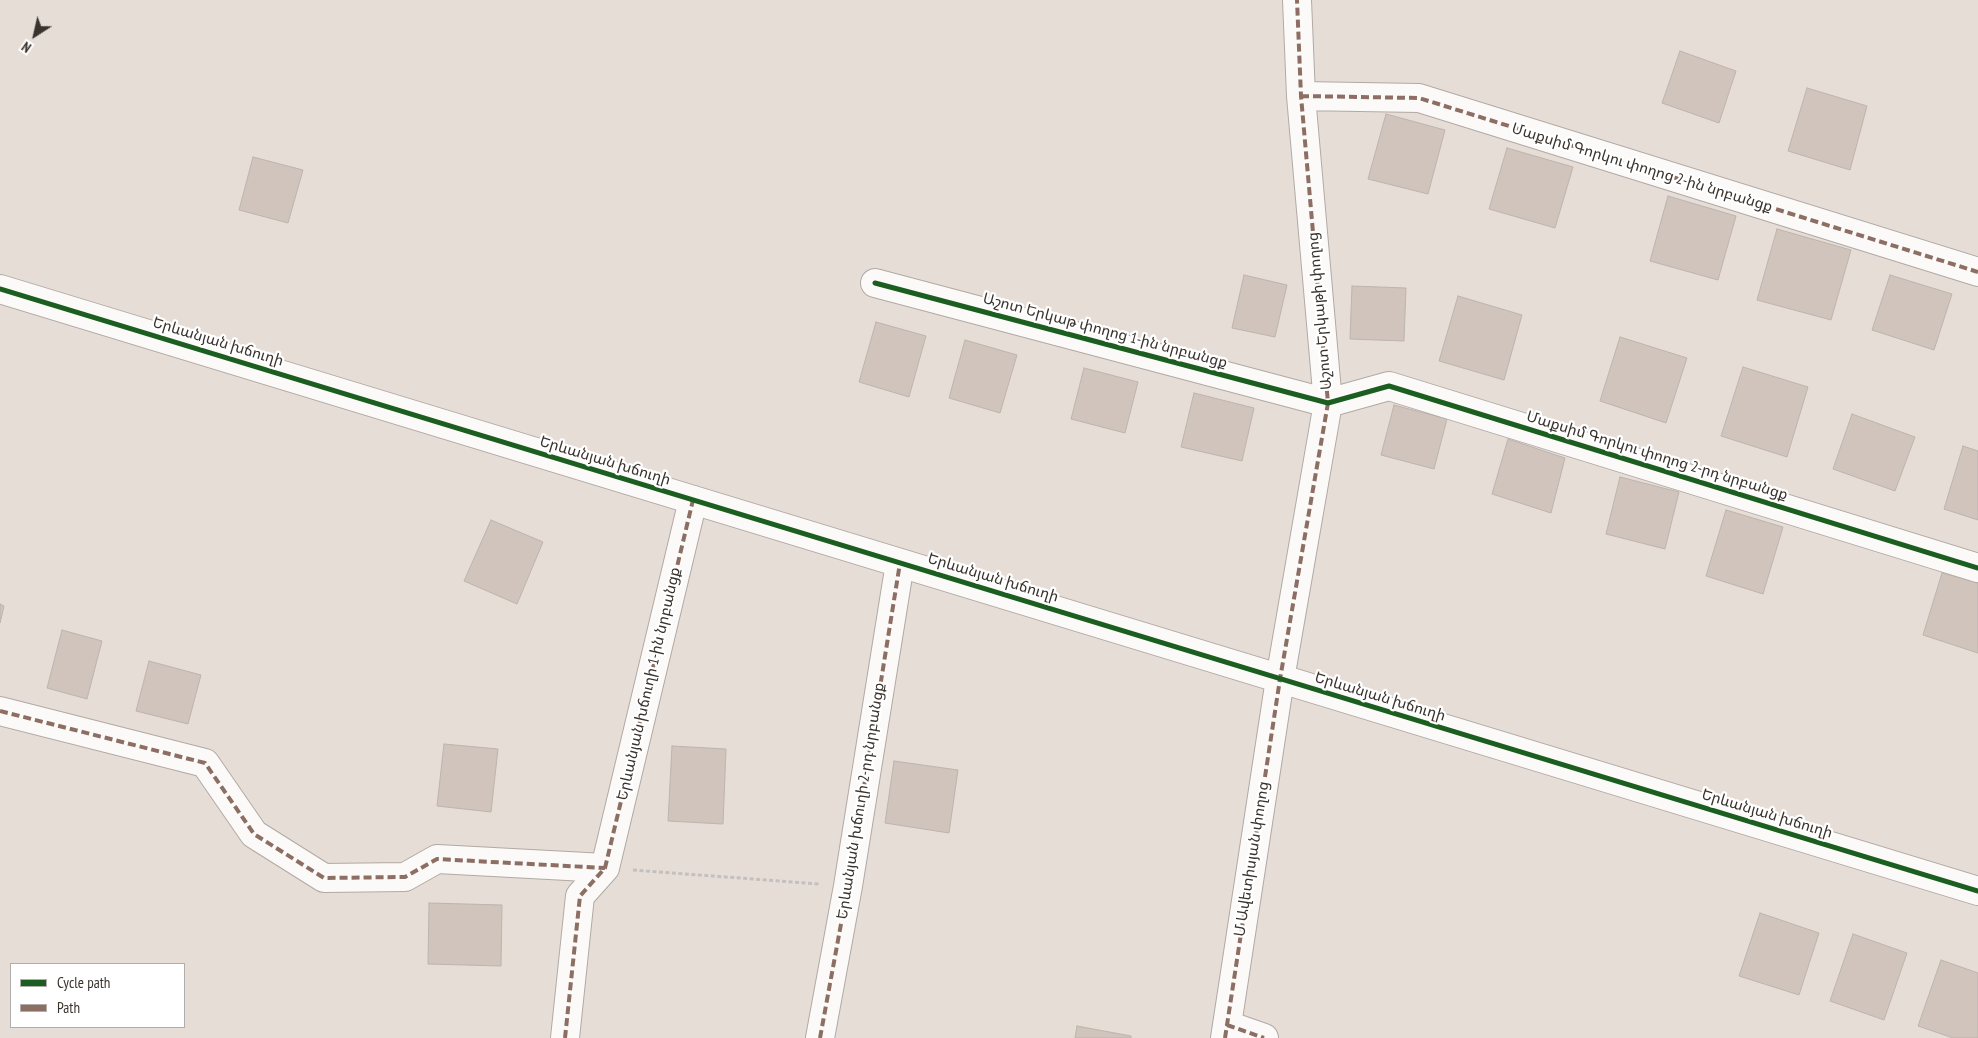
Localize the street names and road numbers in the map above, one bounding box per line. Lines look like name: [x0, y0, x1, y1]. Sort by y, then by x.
street label: Մաքսիմ Գորկու փողոց 2-ին նրբանցք: [1509, 120, 1775, 216]
street label: Աշոտ Երկաթի փողոց: [1304, 231, 1336, 391]
street label: Աշոտ Երկաթ փողոց 1-ին նրբանցք: [981, 290, 1229, 372]
street label: Երևանյան խճուղի: [150, 314, 286, 370]
street label: Մաքսիմ Գորկու փողոց 2-րդ նրբանցք: [1524, 408, 1790, 504]
street label: Երևանյան խճուղի: [537, 433, 673, 489]
street label: Երևանյան խճուղի: [925, 550, 1061, 606]
street label: Երևանյան խճուղի 1-ին նրբանցք: [613, 566, 685, 802]
street label: Երևանյան խճուղի: [1312, 669, 1448, 725]
street label: Երևանյան խճուղի 2-րդ նրբանցք: [833, 681, 889, 921]
street label: Մ Ավետիսյան փողոց: [1231, 780, 1273, 938]
street label: Երևանյան խճուղի: [1699, 786, 1835, 842]

